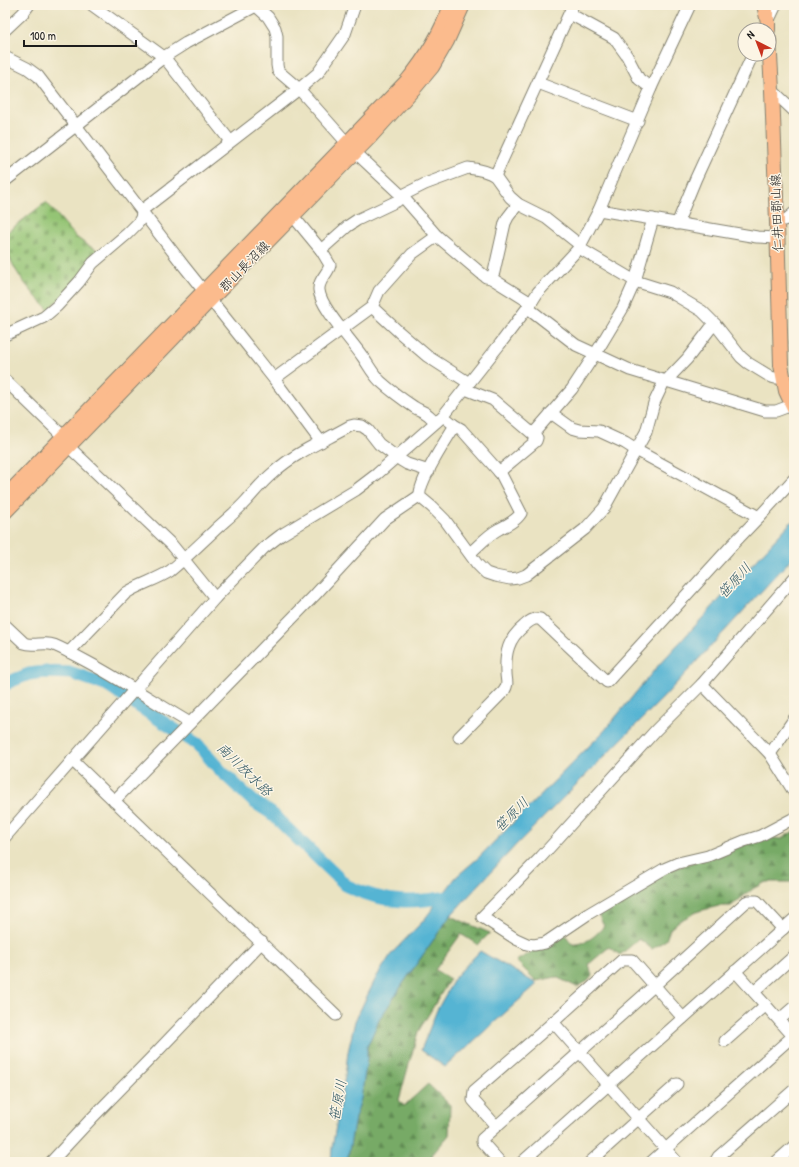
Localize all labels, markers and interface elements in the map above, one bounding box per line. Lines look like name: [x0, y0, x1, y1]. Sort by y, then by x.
scale bar: [24, 22, 136, 48]
north arrow: [737, 22, 777, 62]
text: 100 m: [30, 27, 56, 44]
text: N: [743, 27, 757, 42]
street label: 仁井田郡山線: [766, 173, 786, 252]
street label: 郡山長沼線: [215, 236, 274, 296]
water label: 笹原川: [713, 558, 755, 602]
water label: 南川放水路: [213, 738, 277, 801]
water label: 笹原川: [489, 792, 533, 836]
water label: 笹原川: [324, 1078, 350, 1122]

